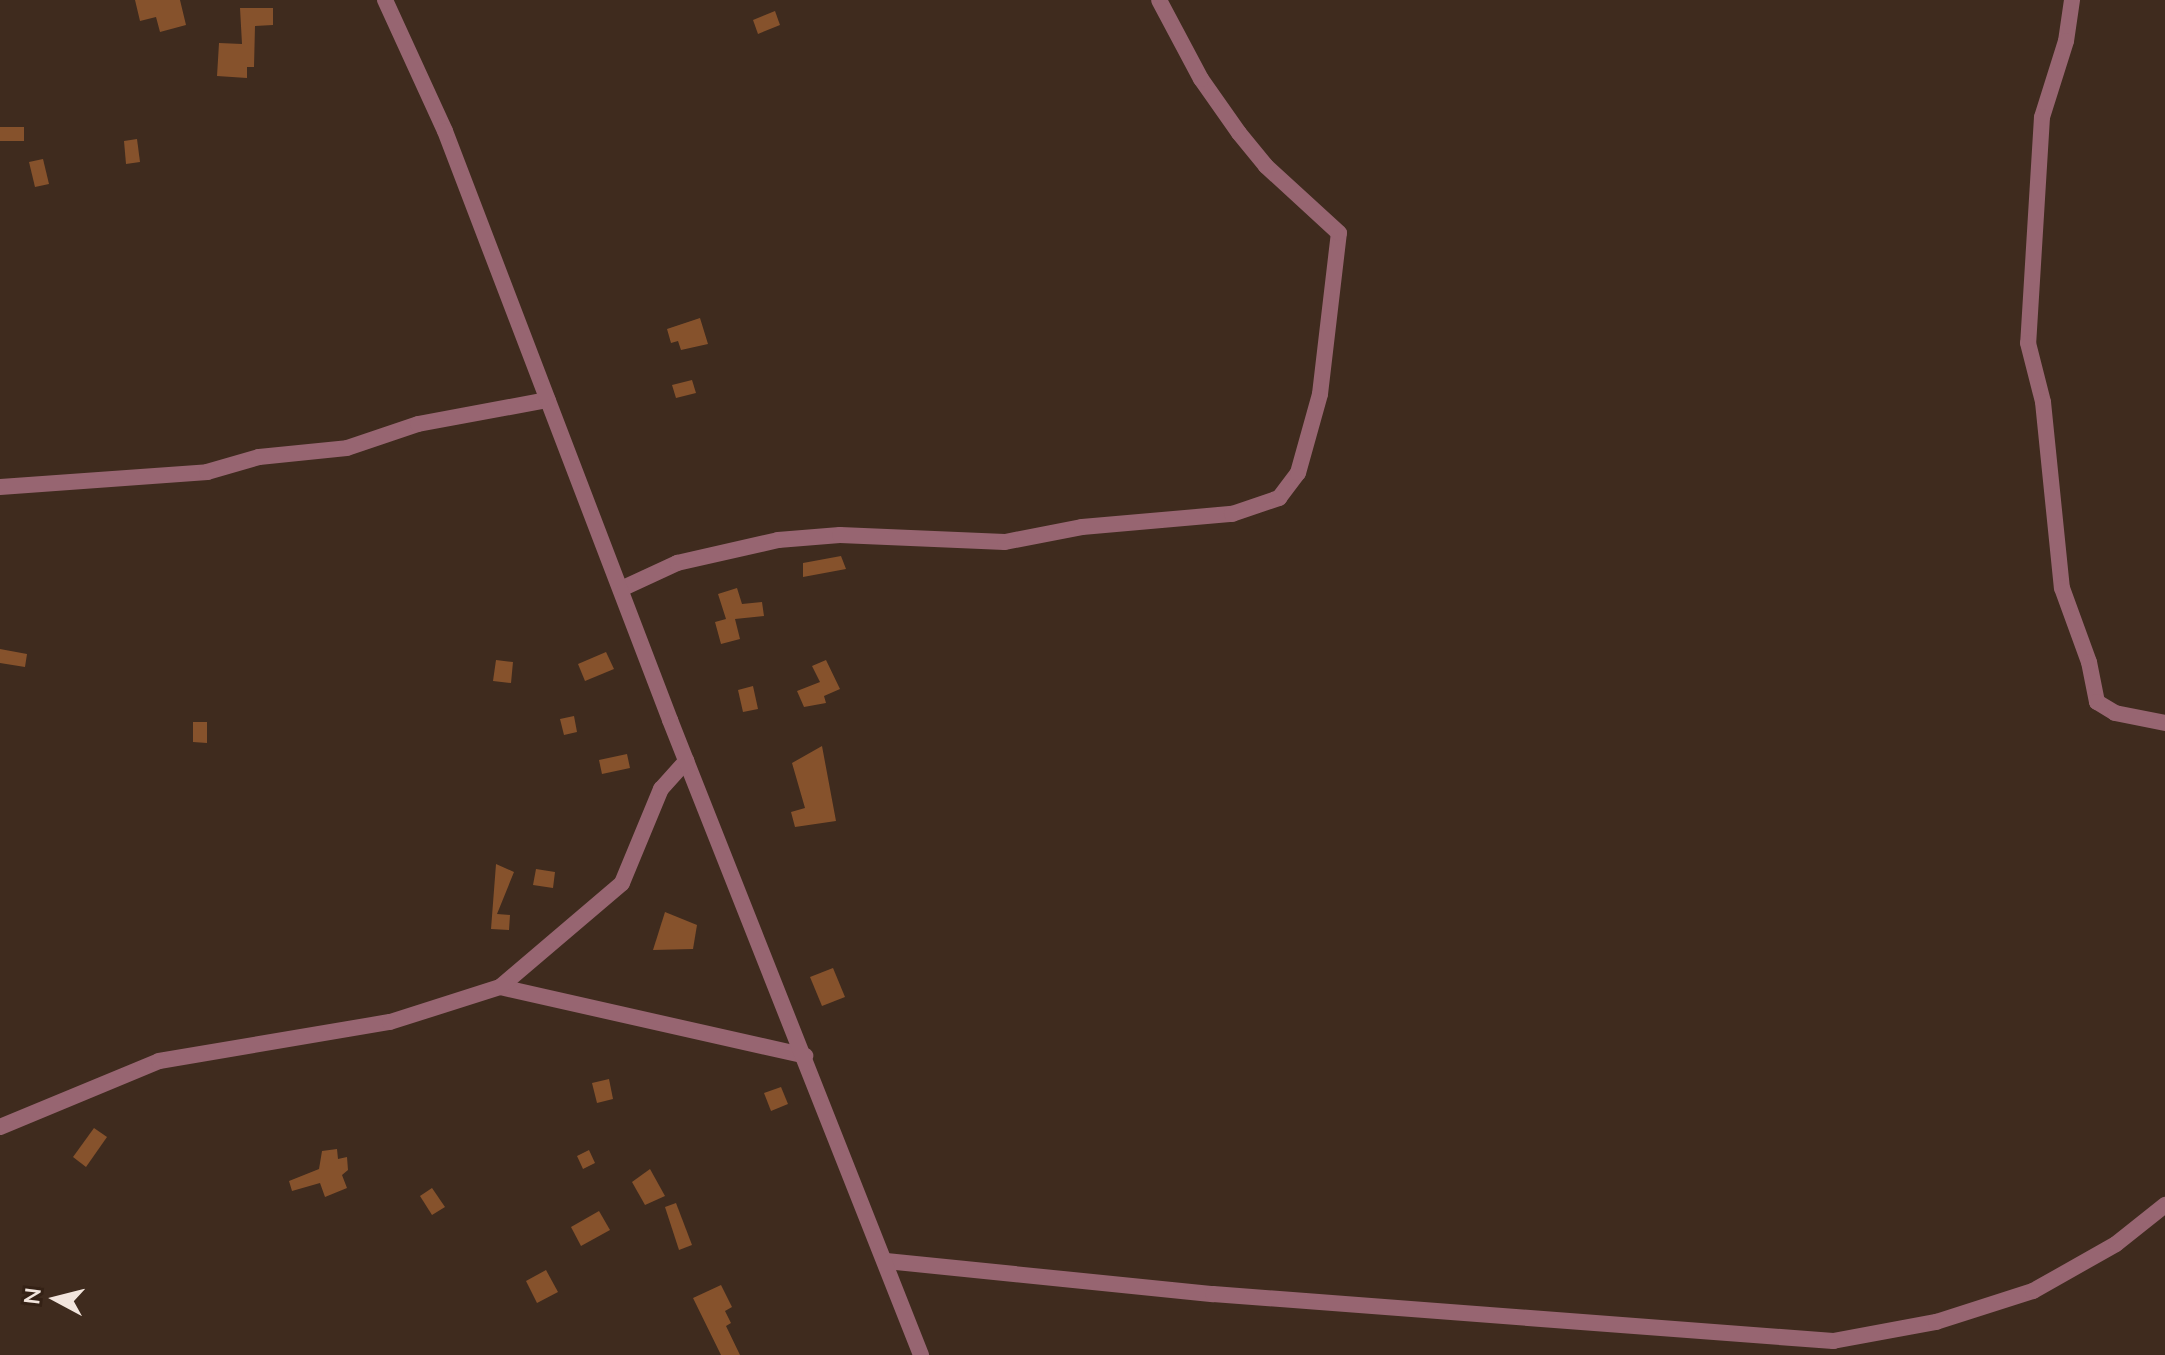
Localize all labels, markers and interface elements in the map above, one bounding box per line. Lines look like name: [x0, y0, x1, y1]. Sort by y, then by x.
north arrow: [16, 1259, 96, 1339]
text: N: [17, 1286, 47, 1306]

